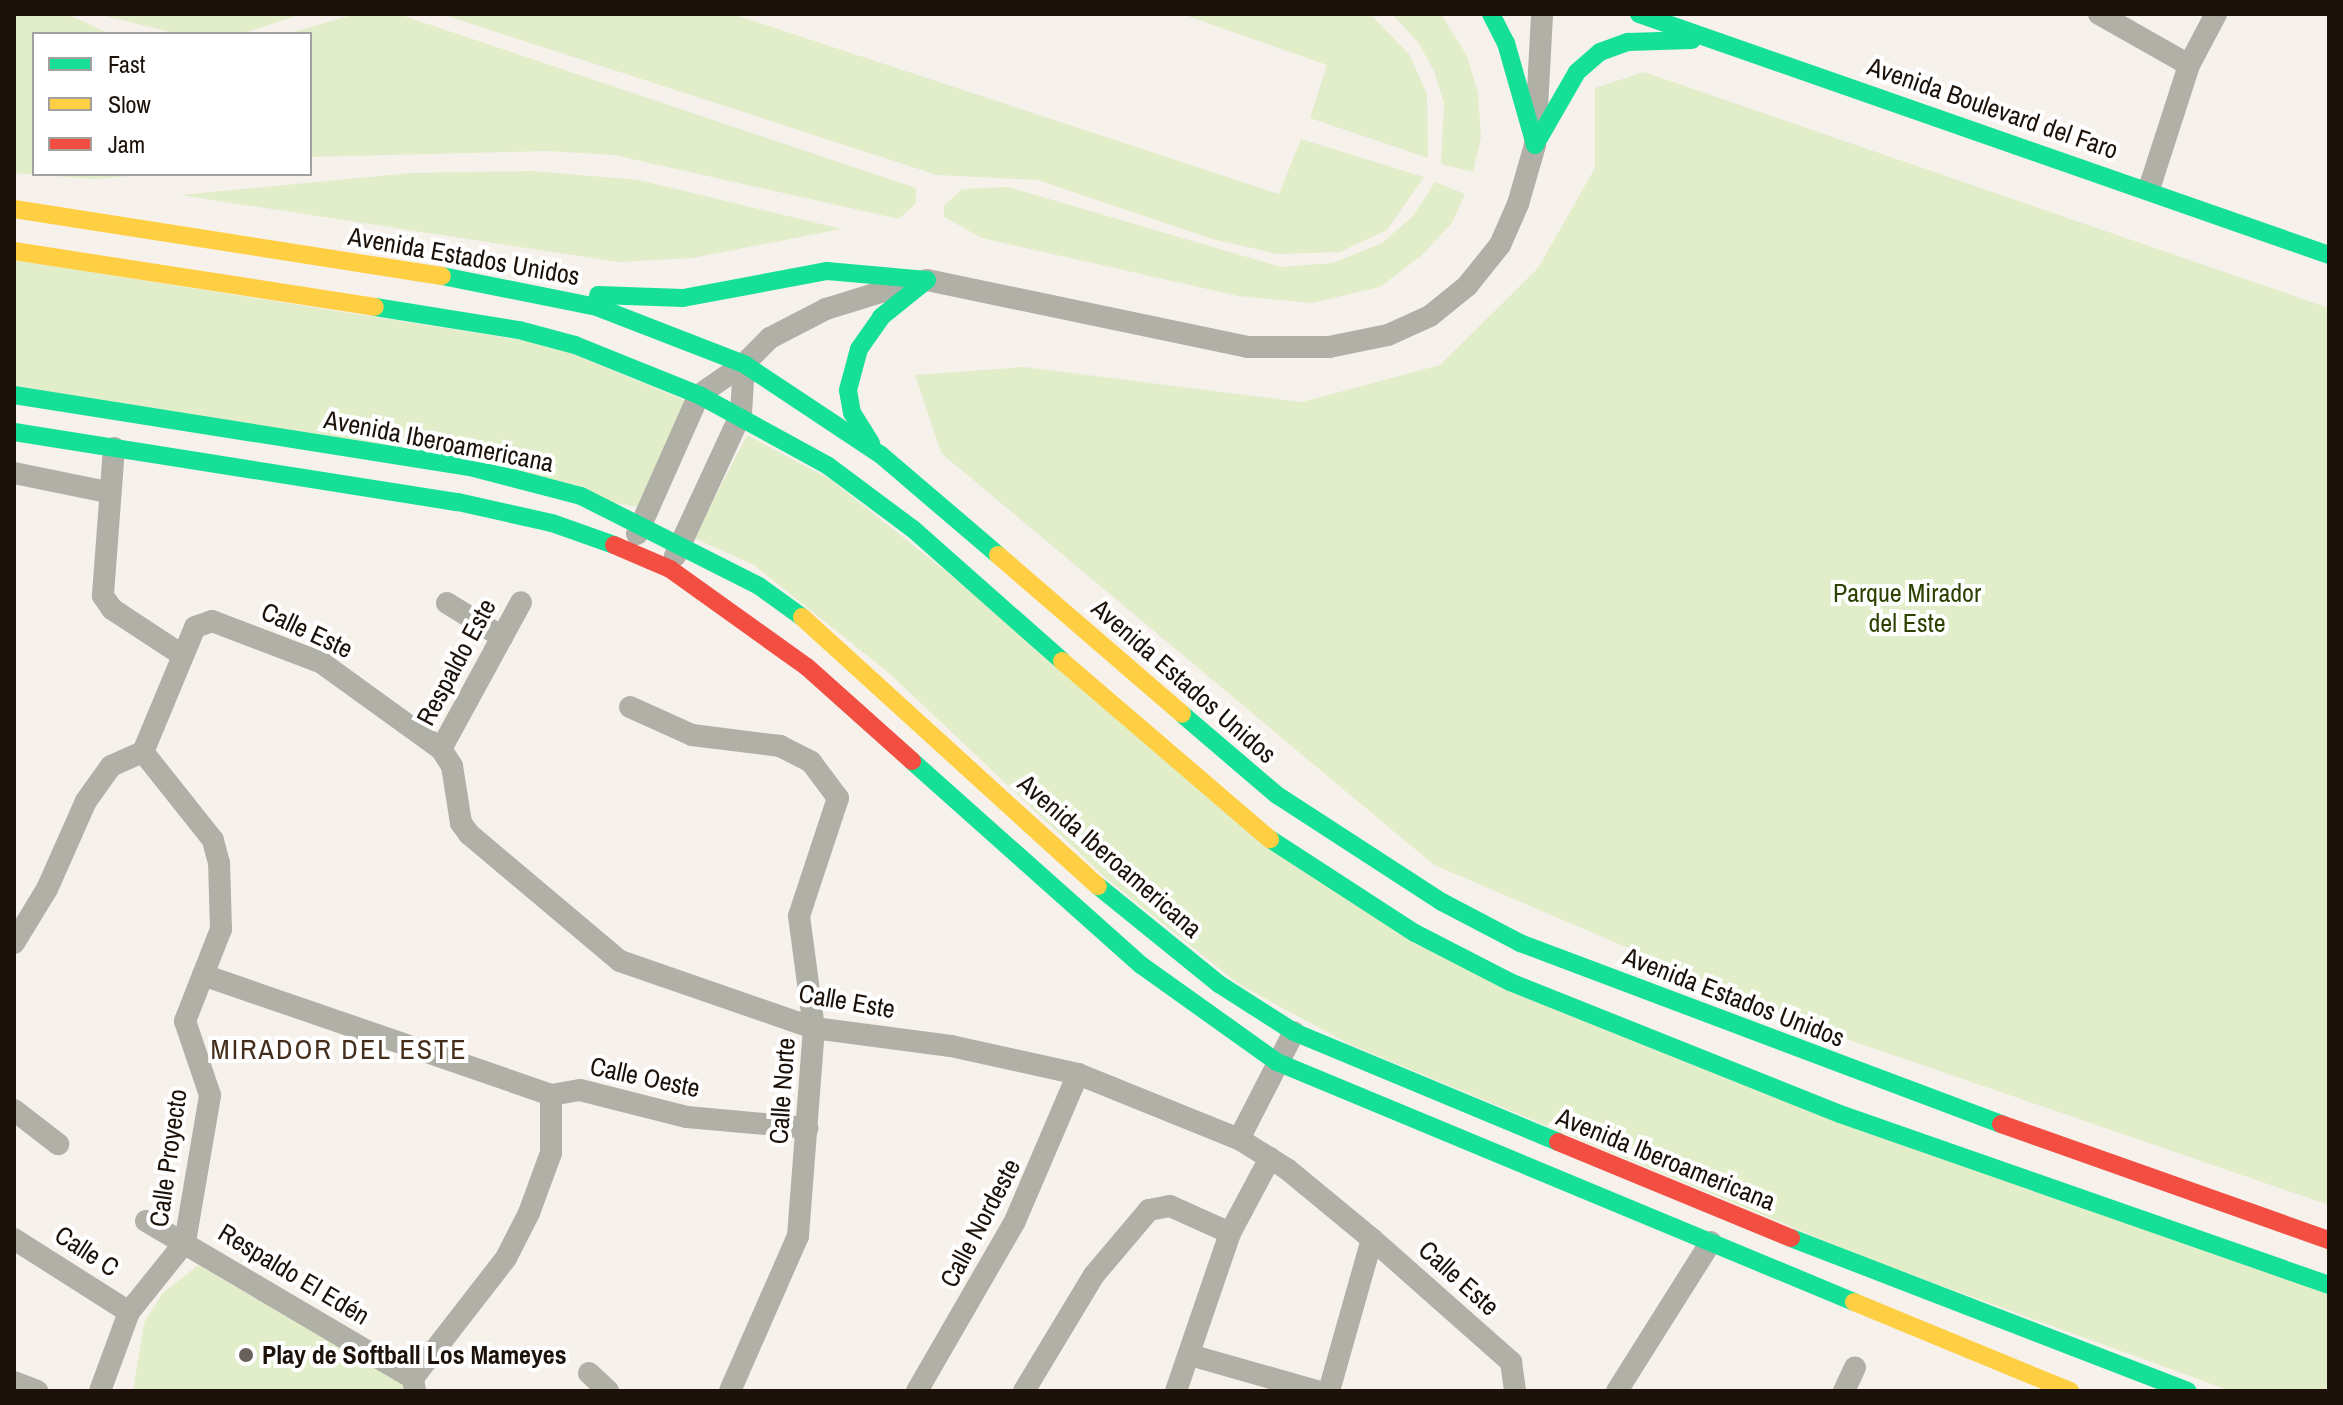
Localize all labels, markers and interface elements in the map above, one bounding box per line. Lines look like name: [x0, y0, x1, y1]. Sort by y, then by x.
legend: [32, 32, 312, 176]
text: Fast: [108, 48, 145, 80]
street label: Avenida Boulevard del Faro: [1864, 50, 2122, 166]
text: Slow: [108, 88, 151, 120]
text: Jam: [108, 128, 145, 160]
street label: Avenida Estados Unidos: [346, 220, 582, 292]
street label: Avenida Iberoamericana: [322, 403, 556, 479]
park label: Parque Mirador del Este: [1833, 577, 1981, 638]
street label: Avenida Estados Unidos: [1085, 592, 1283, 770]
street label: Respaldo Este: [410, 593, 502, 731]
street label: Calle Este: [256, 595, 358, 665]
street label: Avenida Iberoamericana: [1012, 768, 1208, 944]
street label: Avenida Estados Unidos: [1619, 940, 1849, 1054]
street label: Calle Este: [796, 977, 898, 1025]
district label: MIRADOR DEL ESTE: [210, 1032, 468, 1066]
street label: Calle Norte: [763, 1037, 801, 1145]
street label: Calle Oeste: [587, 1050, 703, 1104]
street label: Calle Proyecto: [143, 1087, 193, 1229]
street label: Avenida Iberoamericana: [1552, 1101, 1780, 1217]
street label: Calle Nordeste: [933, 1153, 1027, 1293]
street label: Respaldo El Edén: [213, 1217, 375, 1331]
street label: Calle C: [49, 1219, 125, 1283]
street label: Calle Este: [1412, 1234, 1506, 1322]
place label: Play de Softball Los Mameyes: [262, 1339, 567, 1371]
marker: Play de Softball Los Mameyes: [237, 1346, 255, 1364]

